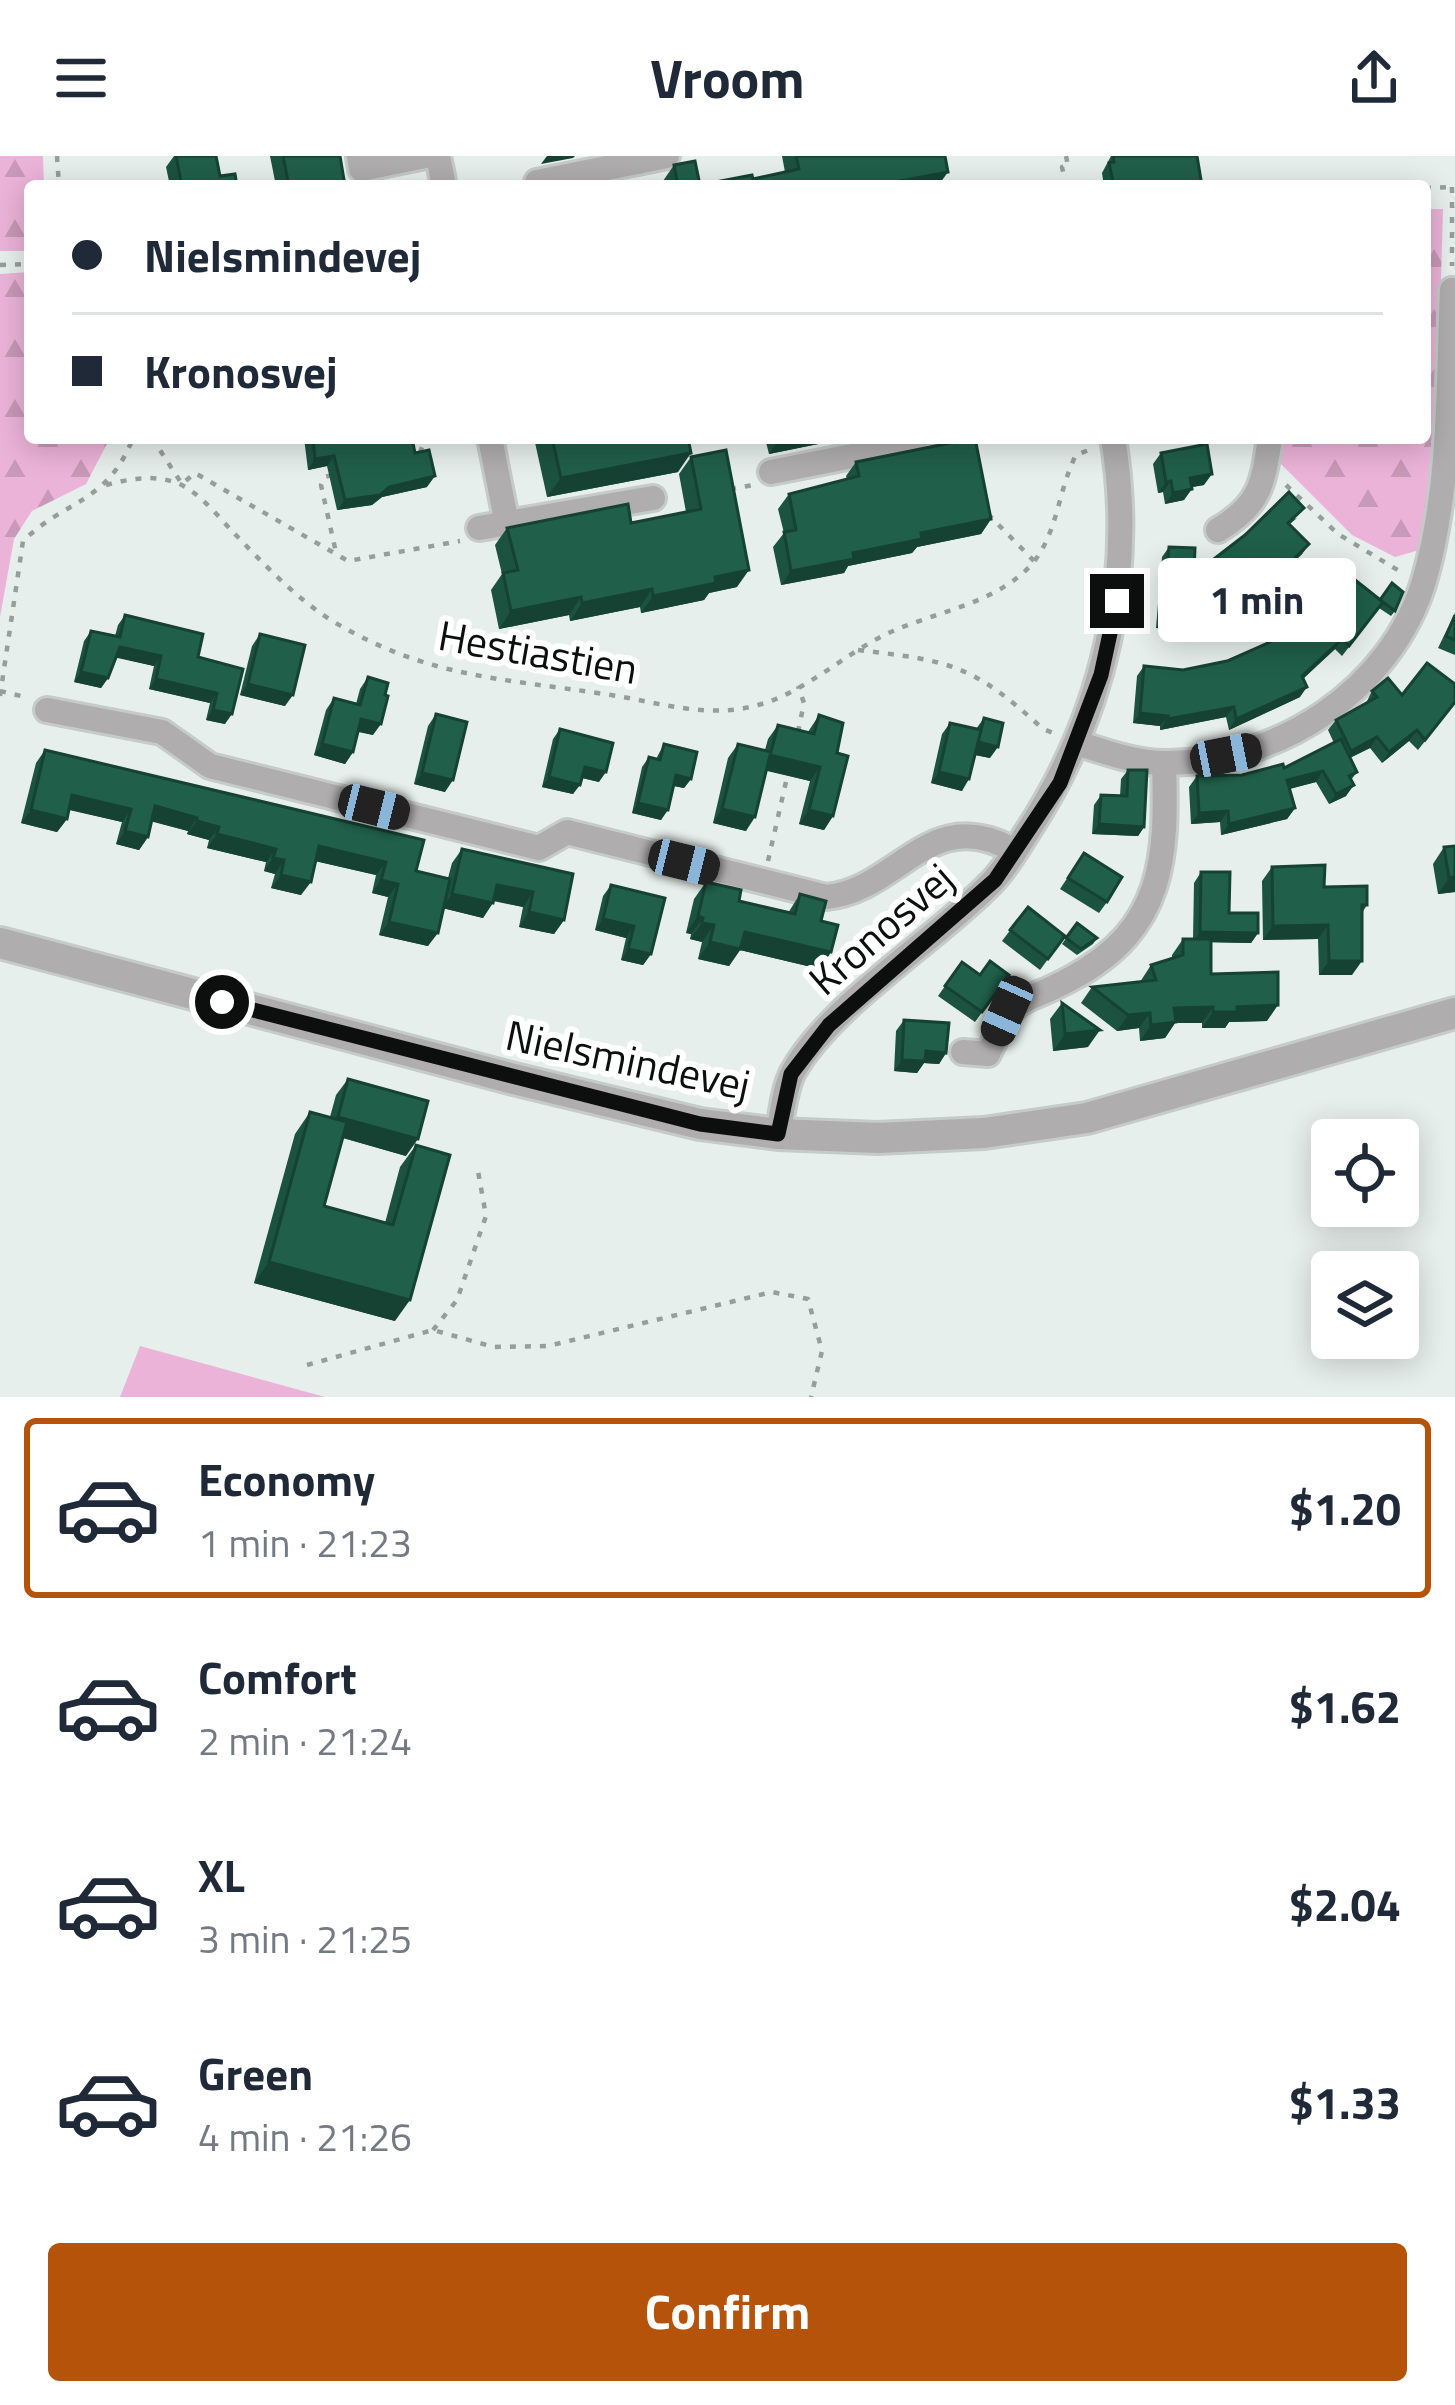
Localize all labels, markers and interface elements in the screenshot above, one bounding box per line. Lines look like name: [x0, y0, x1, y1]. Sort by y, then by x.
text: Vroom: [650, 37, 805, 119]
icon: menu: [48, 45, 114, 111]
icon: share: [1341, 45, 1407, 111]
text: Nielsmindevej: [144, 221, 421, 289]
text: Kronosvej: [144, 337, 338, 405]
callout: 1 min: [1159, 559, 1357, 643]
text: 1 min: [1210, 570, 1304, 629]
route end: [1090, 574, 1144, 628]
street label: Hestiastien: [434, 602, 643, 700]
car: [1187, 730, 1265, 780]
car: [335, 781, 413, 833]
car: [645, 836, 723, 888]
street label: Kronosvej: [794, 847, 967, 1010]
car: [976, 971, 1038, 1051]
route start: [195, 975, 249, 1029]
street label: Nielsmindevej: [500, 1002, 756, 1116]
map controls: [1311, 1119, 1419, 1359]
button: locate: [1311, 1119, 1419, 1227]
button: layers: [1311, 1251, 1419, 1359]
text: Economy: [198, 1445, 375, 1513]
icon: car: [54, 1454, 162, 1562]
text: $1.20: [1289, 1474, 1401, 1542]
text: 1 min · 21:23: [198, 1513, 412, 1572]
text: Comfort: [198, 1643, 357, 1711]
icon: car: [54, 1652, 162, 1760]
text: $1.62: [1289, 1672, 1401, 1740]
text: 2 min · 21:24: [198, 1711, 412, 1770]
text: XL: [198, 1841, 245, 1909]
icon: car: [54, 1850, 162, 1958]
text: $2.04: [1289, 1870, 1401, 1938]
text: 3 min · 21:25: [198, 1909, 412, 1968]
text: Green: [198, 2039, 313, 2107]
icon: car: [54, 2048, 162, 2156]
text: $1.33: [1289, 2068, 1401, 2136]
text: 4 min · 21:26: [198, 2107, 412, 2166]
button: Confirm: [48, 2243, 1407, 2381]

